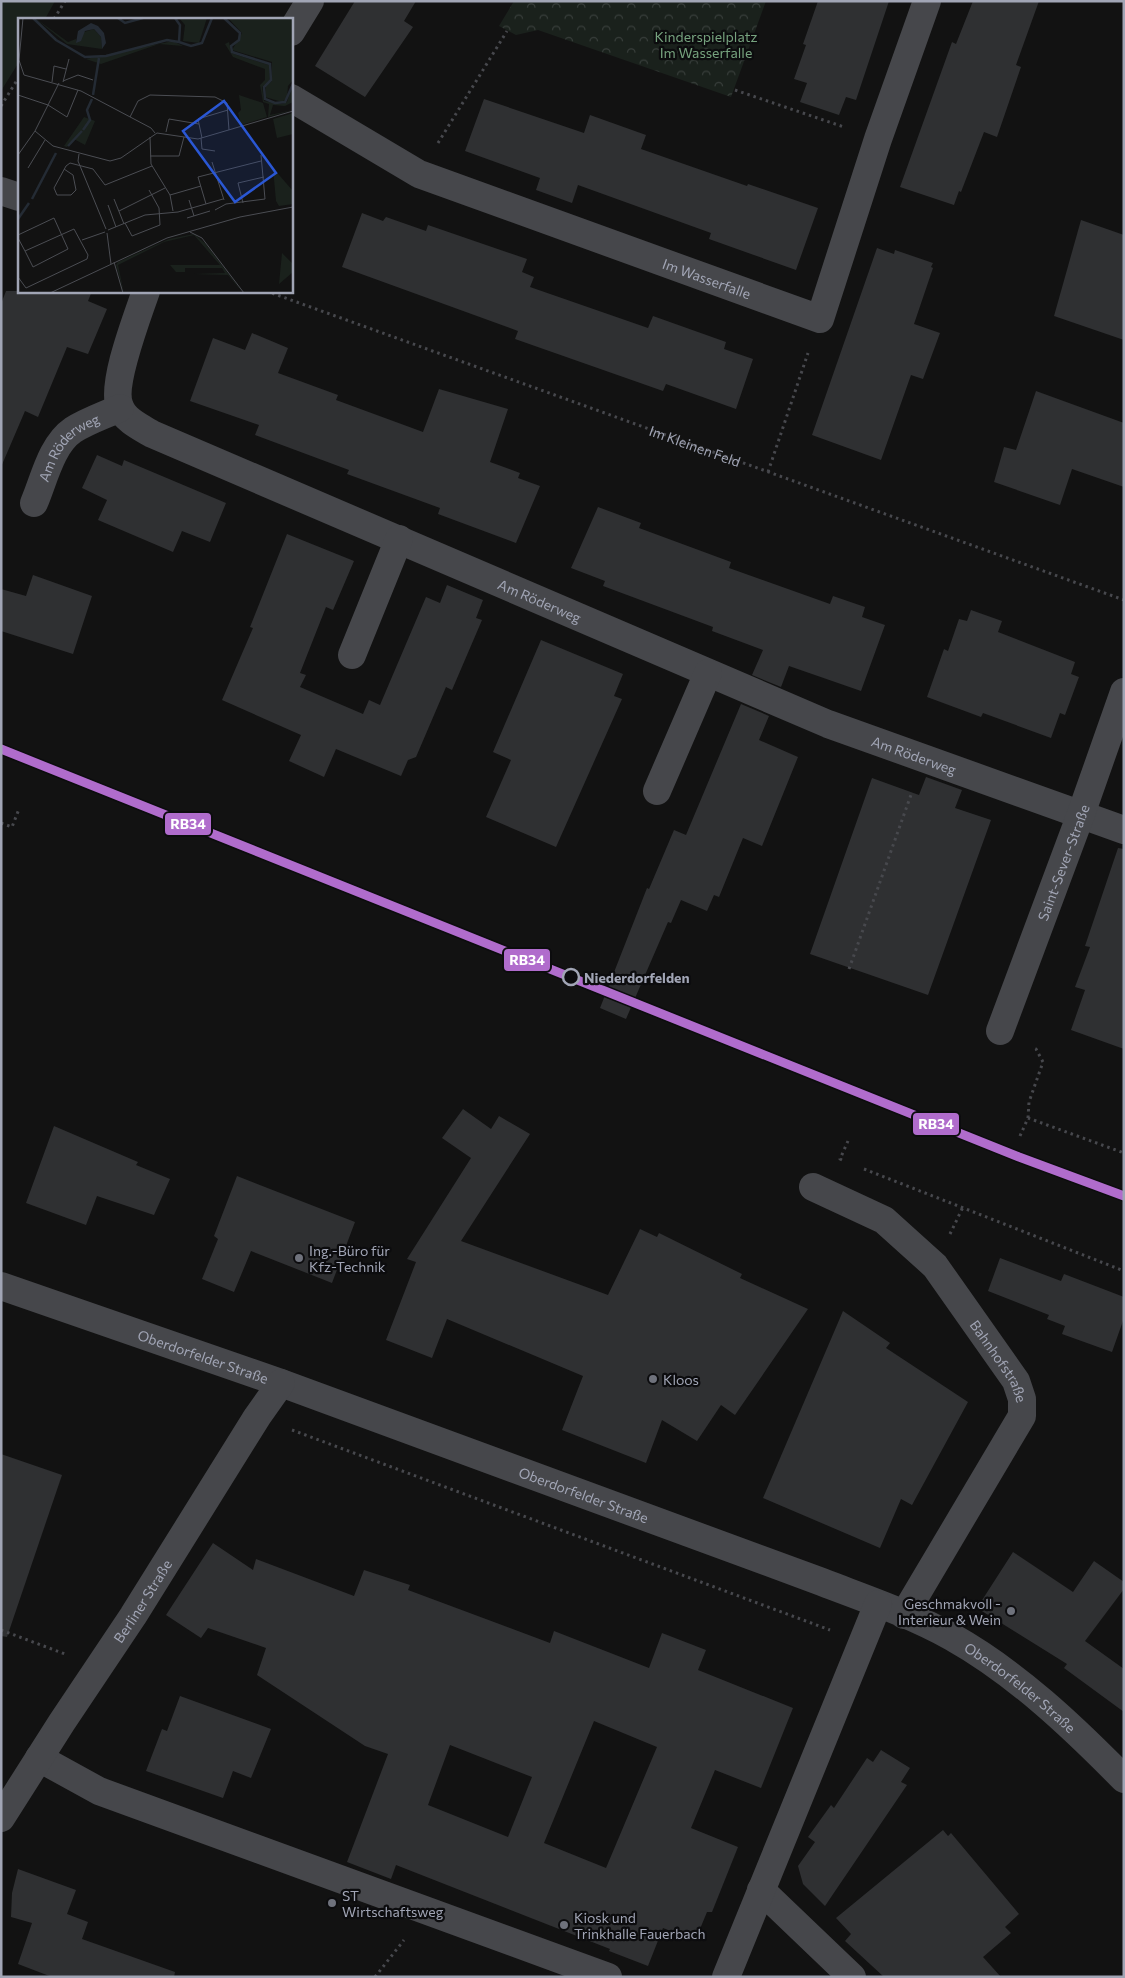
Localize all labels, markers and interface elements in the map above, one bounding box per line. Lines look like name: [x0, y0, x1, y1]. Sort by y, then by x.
inset map: [18, 18, 292, 292]
park label: Kinderspielplatz Im Wasserfalle: [655, 28, 757, 61]
street label: Im Wasserfalle: [660, 254, 753, 302]
street label: Am Röderweg: [34, 409, 102, 484]
street label: Im Kleinen Feld: [647, 421, 743, 470]
street label: Am Röderweg: [496, 575, 584, 626]
street label: Am Röderweg: [869, 732, 959, 778]
street label: Saint-Sever-Straße: [1034, 802, 1092, 923]
line badge: RB34: [164, 812, 212, 836]
text: RB34: [170, 815, 206, 832]
line badge: RB34: [503, 948, 551, 972]
text: RB34: [509, 951, 545, 968]
marker: Niederdorfelden: [562, 968, 580, 986]
place label: Niederdorfelden: [584, 969, 690, 986]
line badge: RB34: [912, 1112, 960, 1136]
text: RB34: [918, 1115, 954, 1132]
place label: Ing.-Büro für Kfz-Technik: [309, 1242, 390, 1275]
marker: Ing.-Büro für Kfz-Technik: [293, 1252, 305, 1264]
street label: Bahnhofstraße: [967, 1316, 1031, 1404]
street label: Oberdorfelder Straße: [136, 1326, 271, 1386]
place label: Kloos: [663, 1371, 699, 1388]
marker: Kloos: [647, 1373, 659, 1385]
street label: Oberdorfelder Straße: [517, 1463, 651, 1526]
street label: Berliner Straße: [109, 1556, 175, 1646]
place label: Geschmakvoll - Interieur & Wein: [898, 1595, 1001, 1628]
marker: Geschmakvoll - Interieur & Wein: [1005, 1605, 1017, 1617]
street label: Oberdorfelder Straße: [962, 1638, 1080, 1736]
place label: ST Wirtschaftsweg: [342, 1887, 444, 1920]
marker: ST Wirtschaftsweg: [326, 1897, 338, 1909]
place label: Kiosk und Trinkhalle Fauerbach: [574, 1909, 706, 1942]
marker: Kiosk und Trinkhalle Fauerbach: [558, 1919, 570, 1931]

